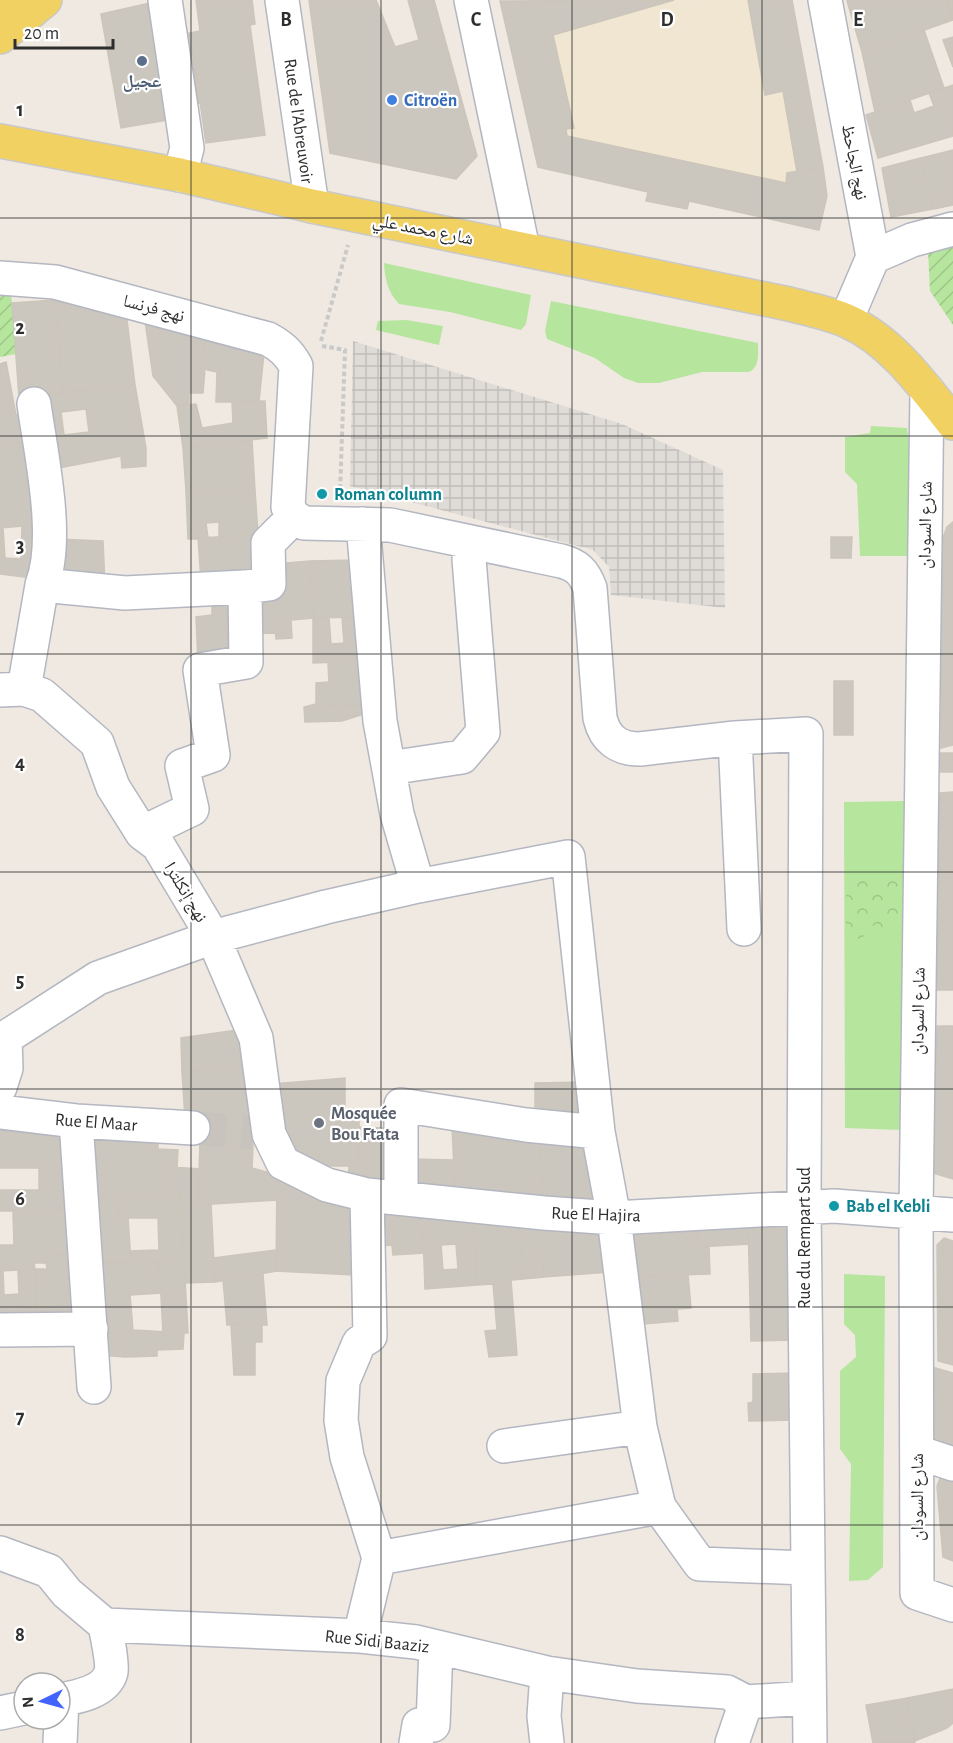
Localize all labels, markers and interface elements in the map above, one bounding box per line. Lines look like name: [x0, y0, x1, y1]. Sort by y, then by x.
text: B: [280, 10, 292, 30]
text: C: [471, 10, 482, 30]
text: D: [660, 10, 674, 30]
text: E: [853, 10, 863, 30]
scale bar: [15, 12, 112, 50]
text: 20 m: [24, 25, 59, 43]
marker: عجيل: [135, 54, 149, 68]
street label: Rue de l'Abreuvoir: [280, 58, 316, 185]
place label: عجيل: [123, 73, 161, 92]
place label: Citroën: [404, 92, 457, 110]
marker: Citroën: [385, 93, 399, 107]
text: 1: [16, 100, 24, 120]
street label: نهج الجاحظ: [836, 123, 870, 202]
street label: شارع محمد علي: [370, 211, 475, 253]
street label: نهج فرنسا: [120, 292, 187, 328]
text: 2: [15, 318, 25, 338]
street label: شارع السودان: [916, 481, 937, 569]
place label: Roman column: [334, 486, 442, 504]
marker: Roman column: [315, 487, 329, 501]
text: 3: [16, 536, 24, 556]
text: 4: [15, 753, 25, 773]
street label: نهج إنكلترا: [159, 859, 210, 927]
street label: شارع السودان: [909, 967, 930, 1055]
text: 5: [16, 971, 24, 991]
place label: Mosquée Bou Ftata: [331, 1105, 400, 1144]
street label: Rue El Maar: [54, 1111, 138, 1135]
marker: Mosquée Bou Ftata: [312, 1116, 326, 1130]
street label: Rue du Rempart Sud: [796, 1167, 814, 1309]
text: 6: [15, 1189, 25, 1209]
place label: Bab el Kebli: [846, 1198, 930, 1216]
marker: Bab el Kebli: [827, 1199, 841, 1213]
street label: Rue El Hajira: [551, 1204, 641, 1226]
text: 7: [16, 1407, 25, 1427]
street label: شارع السودان: [909, 1453, 928, 1541]
text: 8: [15, 1625, 25, 1645]
street label: Rue Sidi Baaziz: [324, 1628, 430, 1656]
north arrow: [12, 1671, 72, 1731]
text: N: [20, 1696, 37, 1708]

